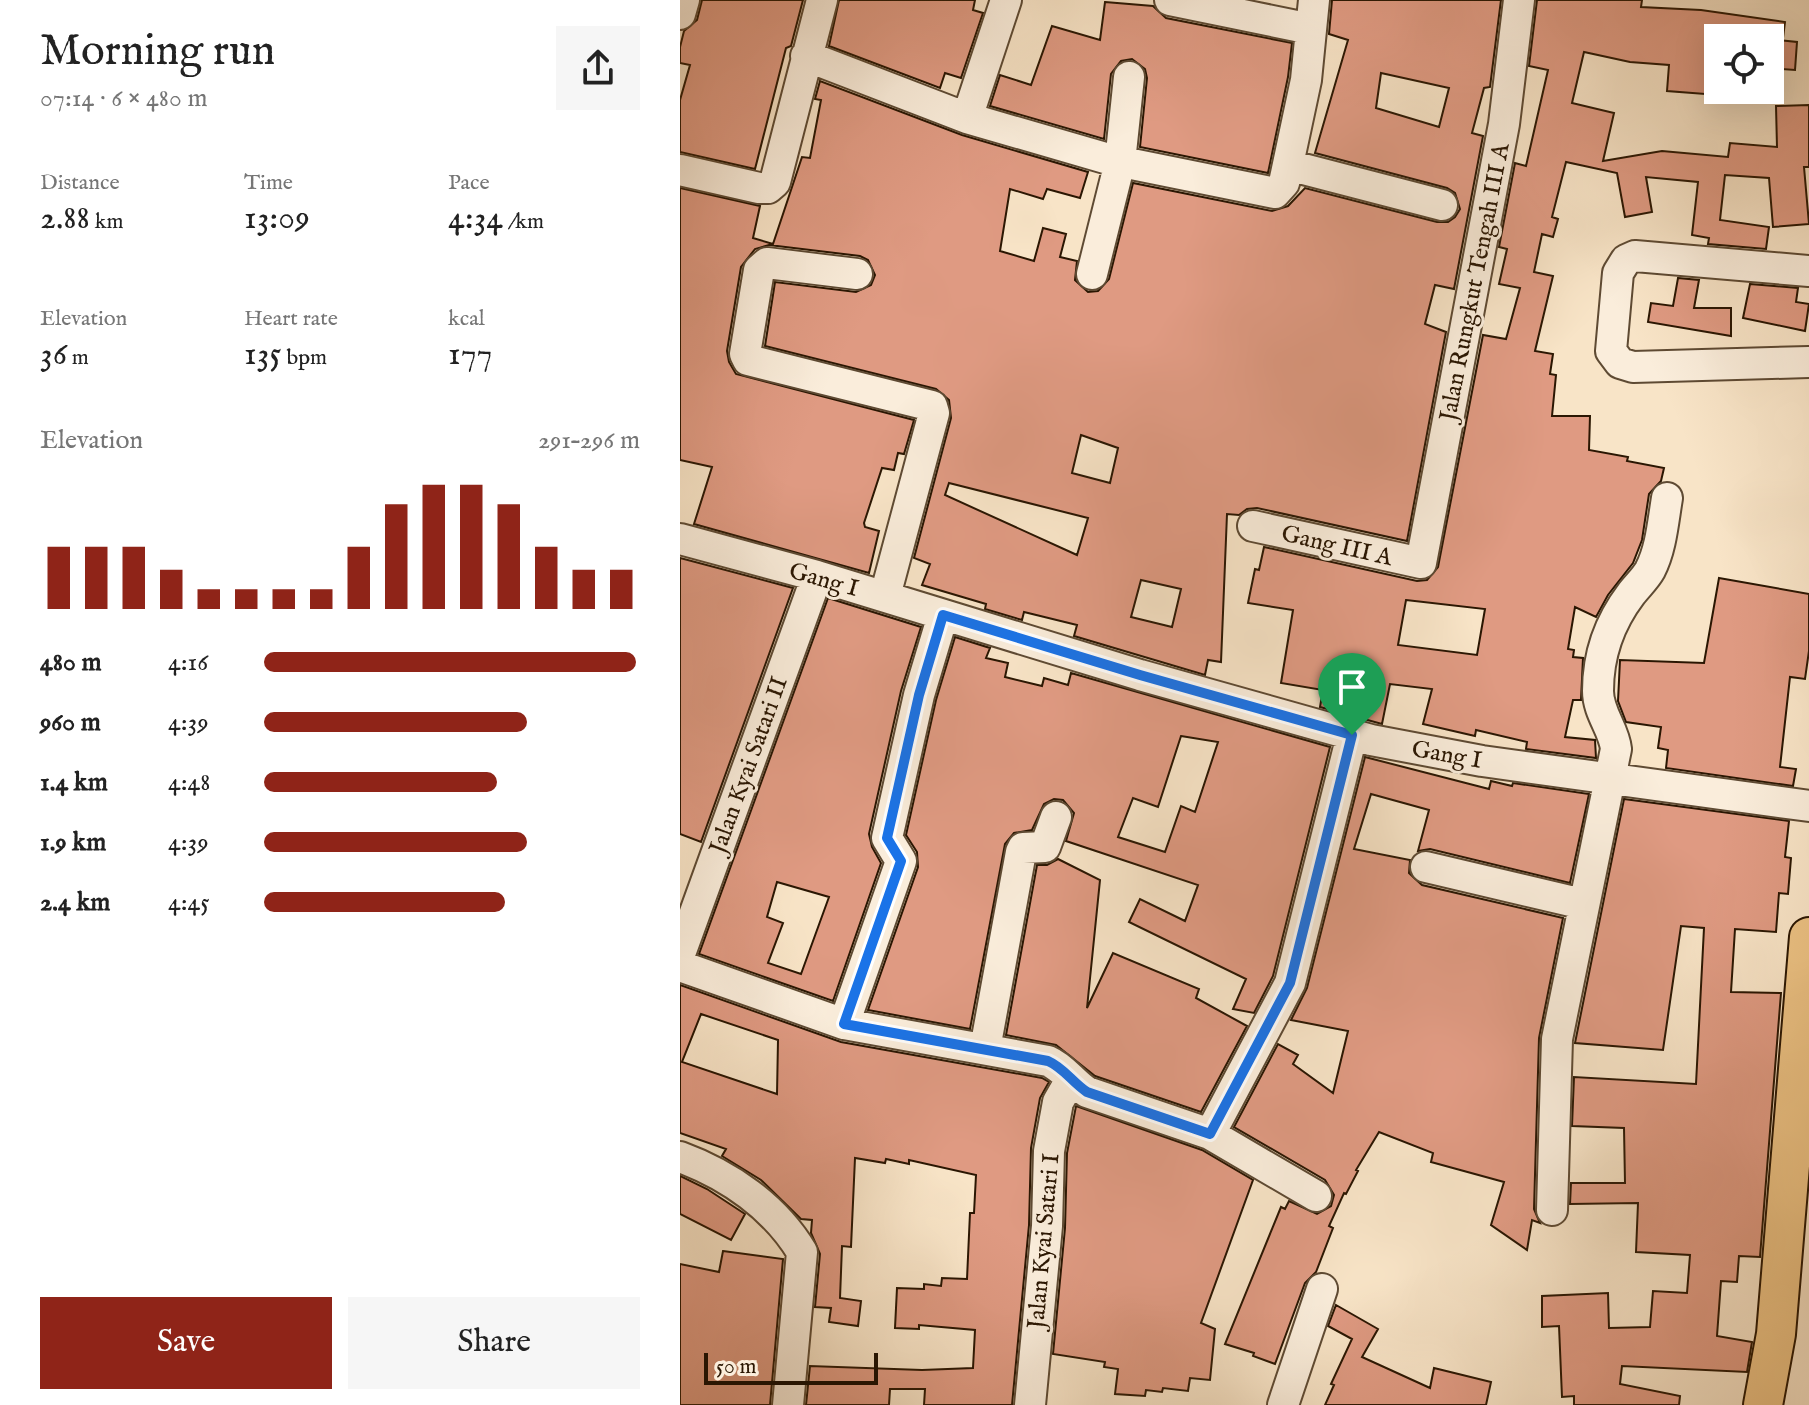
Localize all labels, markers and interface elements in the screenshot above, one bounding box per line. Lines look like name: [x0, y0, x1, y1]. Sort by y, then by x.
text: Morning run: [40, 24, 275, 80]
map controls: [1704, 24, 1784, 104]
button: locate: [1704, 24, 1784, 104]
button: share: [556, 26, 640, 110]
text: 07:14 · 6 × 480 m: [40, 82, 208, 115]
street label: Jalan Rungkut Tengah III A: [1433, 140, 1518, 427]
text: Distance: [40, 169, 120, 197]
text: Time: [244, 169, 293, 197]
text: Pace: [448, 169, 490, 197]
text: 2.88: [40, 197, 90, 240]
text: 13:09: [244, 197, 310, 240]
text: 4:34: [448, 197, 503, 240]
text: km: [90, 208, 123, 236]
text: /km: [503, 208, 544, 236]
text: Elevation: [40, 305, 127, 333]
text: Heart rate: [244, 305, 338, 333]
text: kcal: [448, 305, 485, 333]
text: 36: [40, 333, 67, 376]
text: 135: [244, 333, 282, 376]
text: 177: [448, 333, 492, 376]
text: m: [67, 344, 89, 372]
text: bpm: [282, 344, 327, 372]
text: Elevation: [40, 424, 143, 457]
text: 291–296 m: [538, 424, 640, 457]
street label: Gang III A: [1278, 519, 1396, 574]
street label: Gang I: [785, 556, 862, 605]
text: 480 m: [40, 646, 101, 679]
text: 4:16: [168, 646, 208, 679]
pin: [1318, 653, 1386, 735]
icon: arrive: [1330, 665, 1374, 709]
street label: Jalan Kyai Satari II: [702, 673, 796, 861]
text: 960 m: [40, 706, 101, 739]
text: 4:39: [168, 706, 209, 739]
street label: Gang I: [1409, 734, 1484, 777]
text: 1.4 km: [40, 766, 108, 799]
text: 4:48: [168, 766, 211, 799]
text: 1.9 km: [40, 826, 106, 859]
text: 4:39: [168, 826, 209, 859]
text: 2.4 km: [40, 886, 110, 919]
text: 4:45: [168, 886, 210, 919]
street label: Jalan Kyai Satari I: [1021, 1152, 1068, 1333]
button: Save: [40, 1297, 332, 1389]
button: Share: [348, 1297, 640, 1389]
scale bar: [704, 1349, 878, 1385]
text: 50 m: [716, 1353, 757, 1381]

